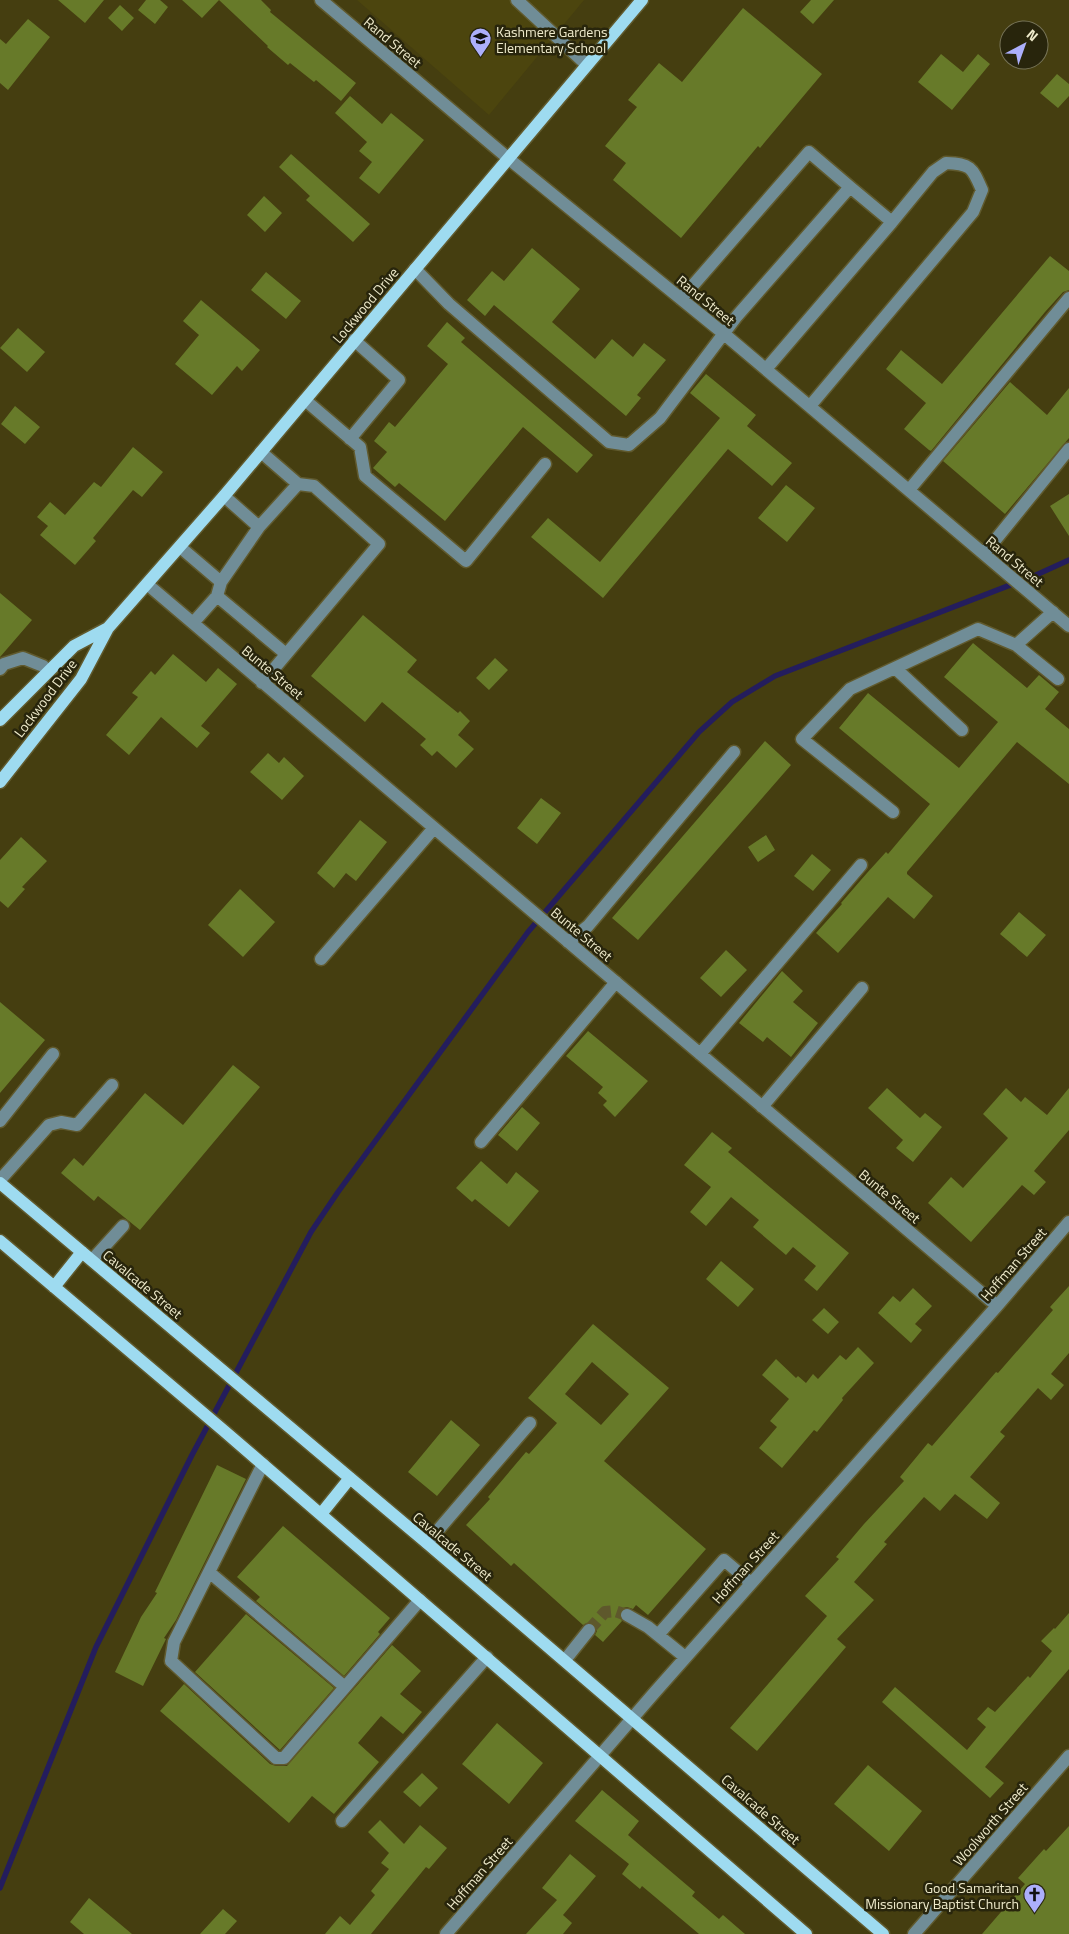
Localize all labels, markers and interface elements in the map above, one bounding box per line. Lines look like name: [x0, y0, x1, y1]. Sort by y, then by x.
street label: Rand Street: [360, 12, 427, 73]
north arrow: [999, 20, 1049, 70]
place label: Kashmere Gardens Elementary School: [496, 21, 607, 58]
text: N: [1022, 24, 1043, 46]
school or university icon: Kashmere Gardens Elementary School: [468, 27, 492, 58]
street label: Lockwood Drive: [327, 263, 403, 347]
street label: Rand Street: [672, 270, 740, 330]
street label: Rand Street: [982, 531, 1049, 592]
street label: Bunte Street: [238, 640, 308, 704]
street label: Lockwood Drive: [9, 654, 81, 742]
street label: Bunte Street: [547, 902, 617, 966]
street label: Bunte Street: [855, 1164, 925, 1228]
street label: Hoffman Street: [975, 1223, 1051, 1305]
street label: Cavalcade Street: [99, 1244, 187, 1324]
street label: Cavalcade Street: [409, 1506, 497, 1586]
street label: Hoffman Street: [707, 1526, 783, 1608]
street label: Cavalcade Street: [717, 1769, 805, 1849]
street label: Woolworth Street: [948, 1778, 1032, 1870]
street label: Hoffman Street: [441, 1832, 517, 1914]
place label: Good Samaritan Missionary Baptist Church: [865, 1877, 1019, 1914]
church icon: Good Samaritan Missionary Baptist Church: [1023, 1883, 1047, 1914]

